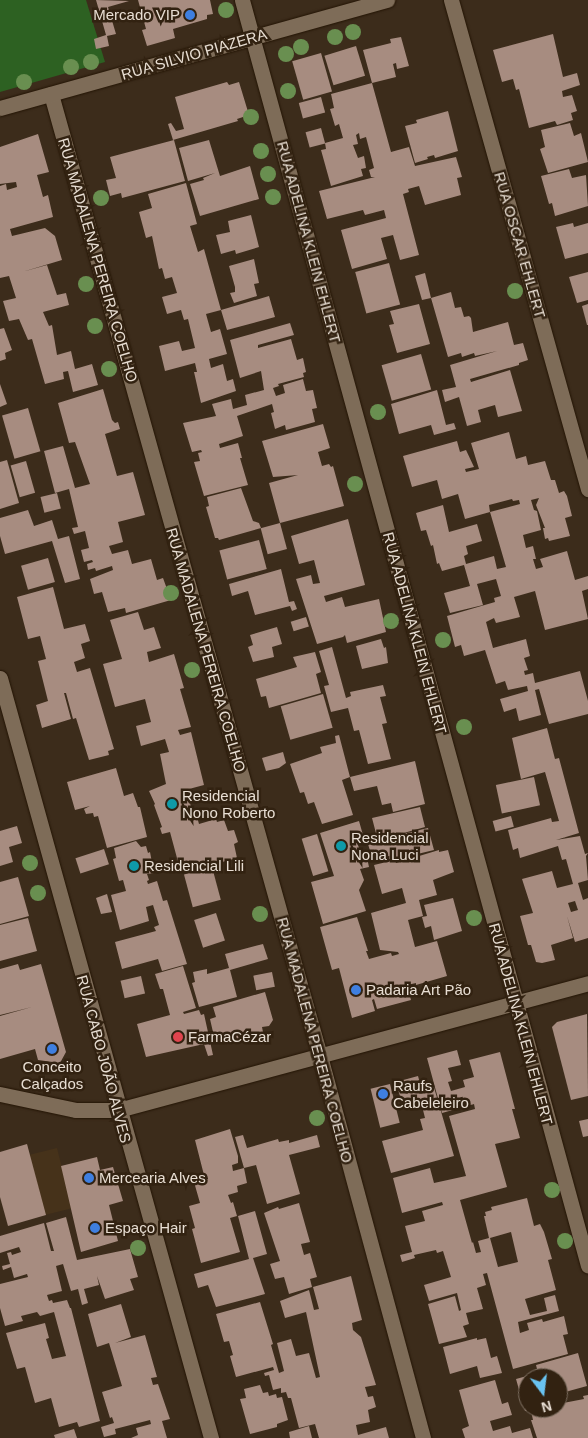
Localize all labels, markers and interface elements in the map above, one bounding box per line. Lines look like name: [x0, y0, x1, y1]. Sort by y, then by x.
place label: Mercado VIP: [93, 6, 180, 24]
marker: Mercado VIP: [184, 9, 196, 21]
street label: RUA SILVIO PIAZERA: [119, 24, 269, 84]
street label: RUA MADALENA PEREIRA COELHO: [54, 135, 142, 385]
street label: RUA ADELINA KLEIN EHLERT: [273, 138, 345, 346]
street label: RUA OSCAR EHLERT: [490, 169, 550, 321]
street label: RUA MADALENA PEREIRA COELHO: [162, 525, 250, 775]
street label: RUA ADELINA KLEIN EHLERT: [379, 529, 451, 737]
place label: Residencial Nono Roberto: [182, 786, 275, 821]
marker: Residencial Nono Roberto: [166, 798, 178, 810]
place label: Residencial Nona Luci: [351, 828, 429, 863]
marker: Residencial Nona Luci: [335, 840, 347, 852]
place label: Residencial Lili: [144, 857, 244, 875]
marker: Residencial Lili: [128, 860, 140, 872]
street label: RUA MADALENA PEREIRA COELHO: [273, 914, 357, 1166]
street label: RUA ADELINA KLEIN EHLERT: [485, 920, 557, 1128]
street label: RUA CABO JOÃO ALVES: [73, 972, 135, 1146]
place label: Padaria Art Pão: [366, 981, 472, 999]
marker: Padaria Art Pão: [350, 984, 362, 996]
place label: FarmaCézar: [188, 1028, 271, 1046]
marker: FarmaCézar: [172, 1031, 184, 1043]
marker: Conceito Calçados: [46, 1043, 58, 1055]
place label: Conceito Calçados: [21, 1057, 83, 1092]
place label: Raufs Cabeleleiro: [393, 1076, 469, 1111]
marker: Raufs Cabeleleiro: [377, 1088, 389, 1100]
place label: Mercearia Alves: [99, 1169, 207, 1187]
marker: Mercearia Alves: [83, 1172, 95, 1184]
place label: Espaço Hair: [105, 1219, 187, 1237]
marker: Espaço Hair: [89, 1222, 101, 1234]
north arrow: [518, 1368, 568, 1418]
text: N: [540, 1397, 554, 1416]

